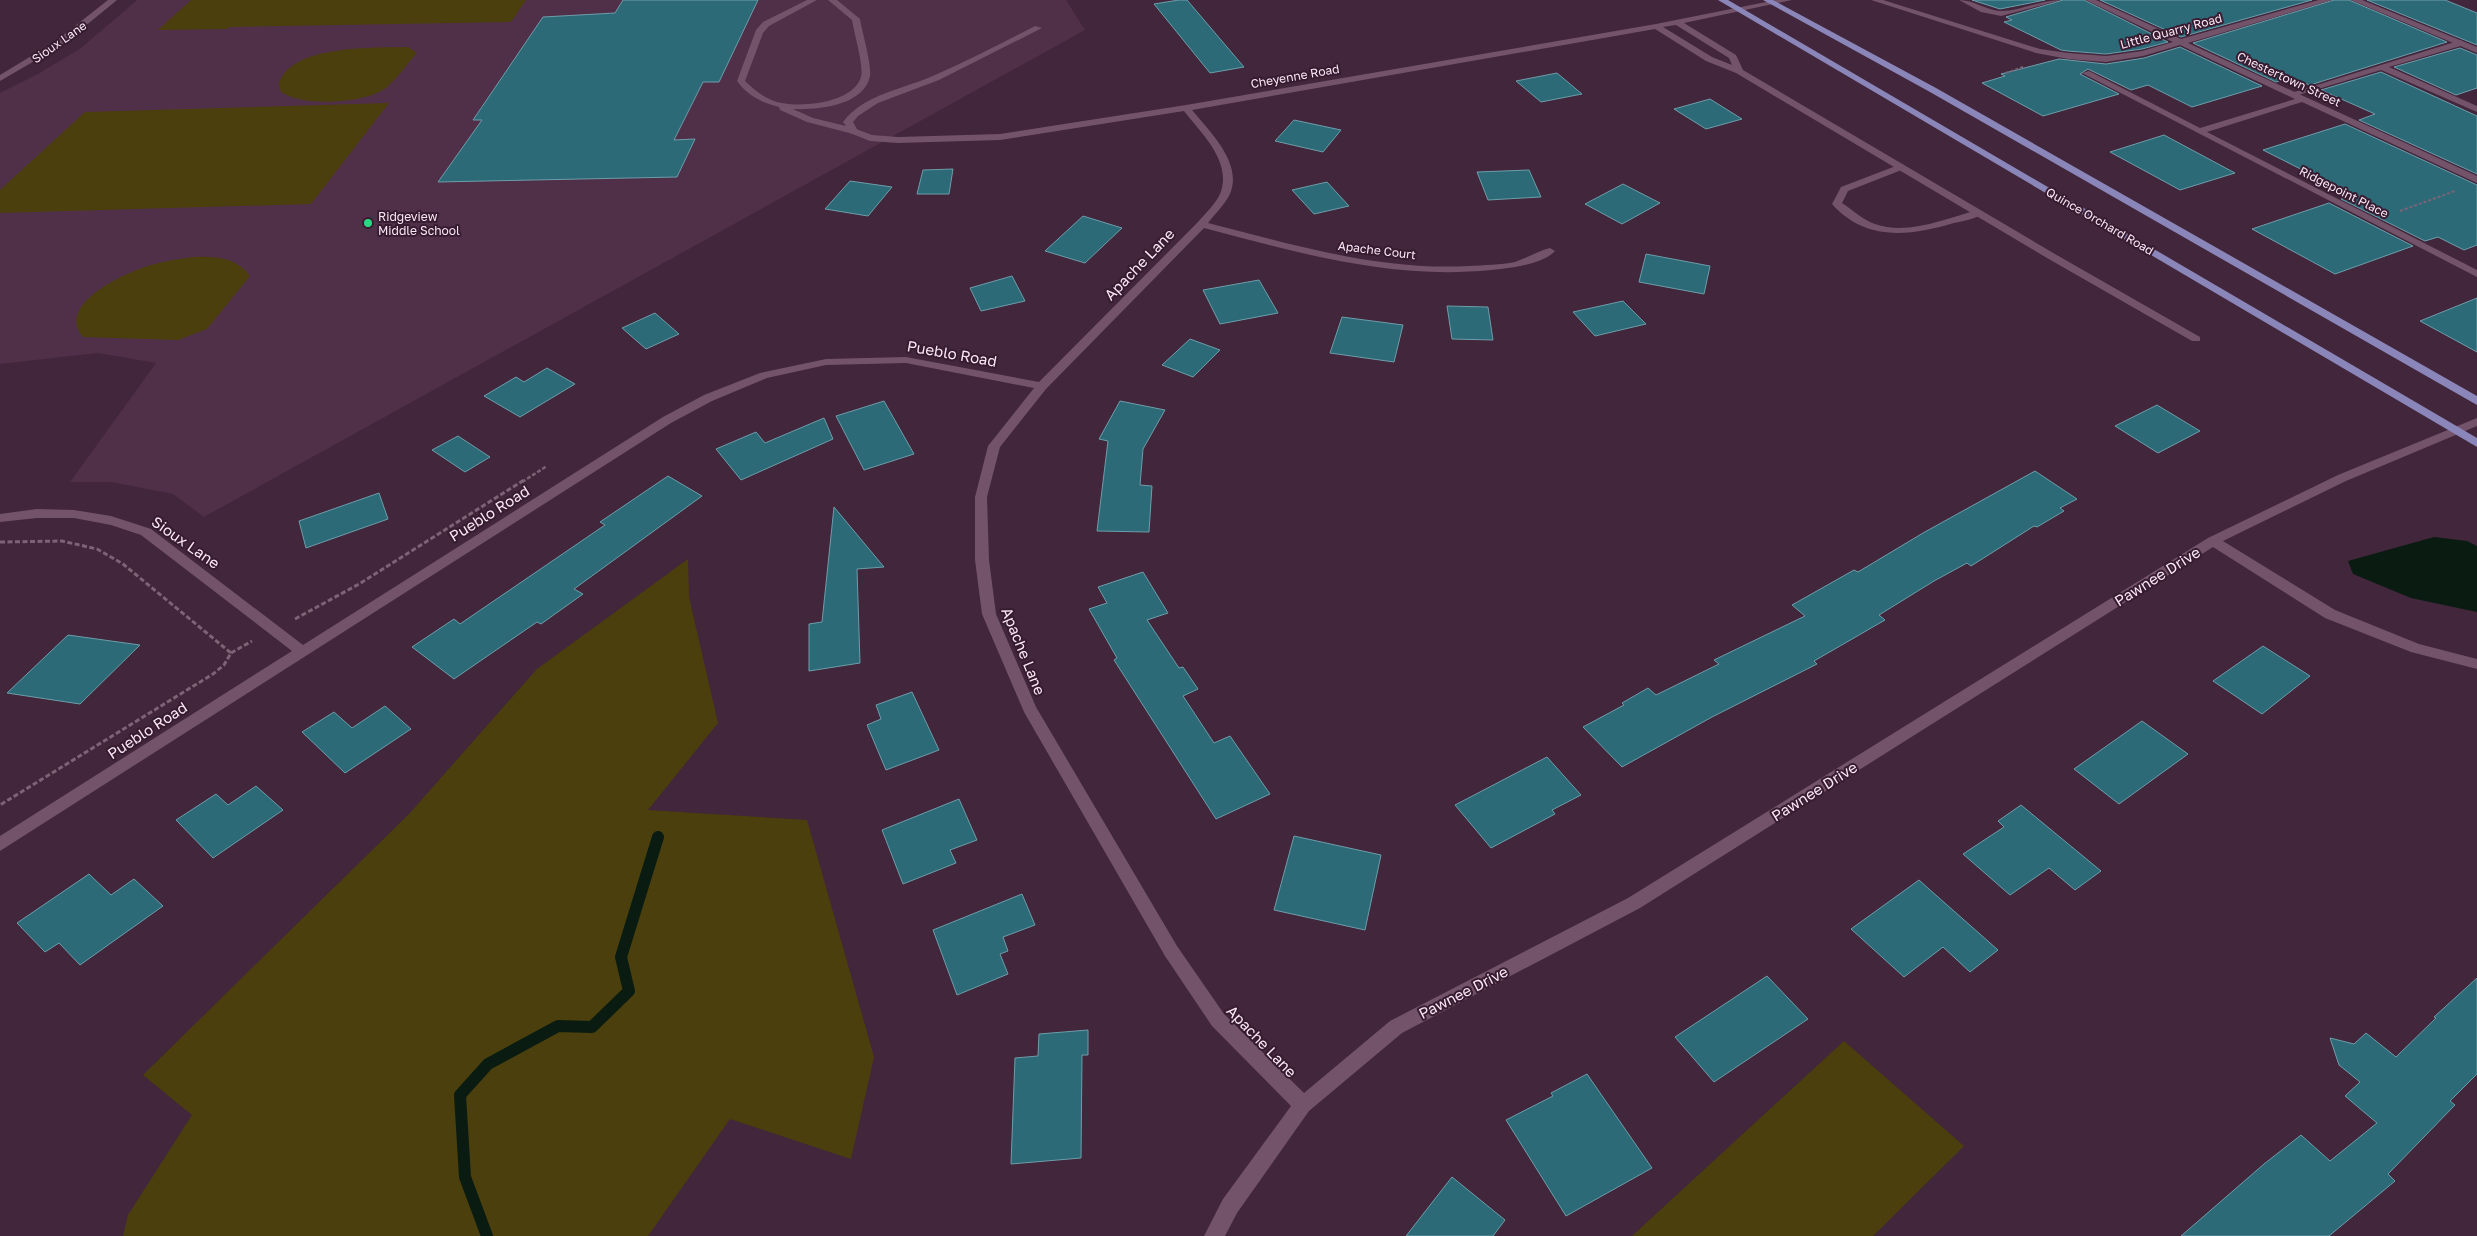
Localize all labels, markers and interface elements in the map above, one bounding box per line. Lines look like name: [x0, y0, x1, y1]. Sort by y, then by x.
street label: Little Quarry Road: [2118, 10, 2224, 52]
street label: Sioux Lane: [29, 18, 89, 66]
street label: Chestertown Street: [2235, 48, 2344, 110]
street label: Cheyenne Road: [1249, 61, 1341, 91]
street label: Ridgepoint Place: [2297, 163, 2391, 221]
street label: Quince Orchard Road: [2044, 184, 2156, 258]
place label: Ridgeview Middle School: [378, 209, 460, 238]
marker: Ridgeview Middle School: [362, 217, 374, 229]
street label: Apache Lane: [1100, 224, 1178, 304]
street label: Apache Court: [1337, 238, 1417, 262]
street label: Pueblo Road: [906, 336, 998, 370]
street label: Pueblo Road: [446, 481, 532, 545]
street label: Sioux Lane: [149, 512, 224, 572]
street label: Pawnee Drive: [2111, 542, 2203, 610]
street label: Apache Lane: [998, 605, 1050, 698]
street label: Pueblo Road: [104, 698, 190, 762]
street label: Pawnee Drive: [1768, 757, 1860, 825]
street label: Pawnee Drive: [1415, 962, 1511, 1022]
street label: Apache Lane: [1223, 1001, 1301, 1081]

